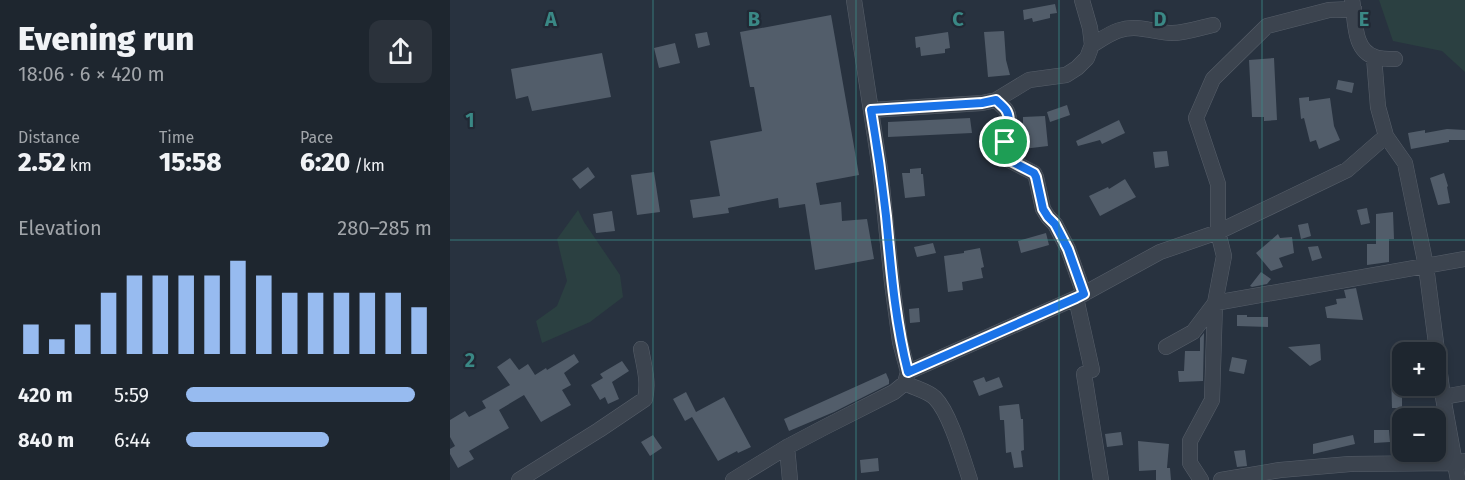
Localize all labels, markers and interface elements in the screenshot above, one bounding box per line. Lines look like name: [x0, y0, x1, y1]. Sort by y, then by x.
text: A: [544, 7, 558, 31]
text: B: [748, 7, 760, 31]
text: C: [952, 7, 964, 31]
text: D: [1153, 7, 1167, 31]
text: E: [1359, 7, 1369, 31]
text: Evening run: [18, 19, 194, 59]
button: share: [369, 20, 432, 83]
text: 18:06 · 6 × 420 m: [18, 62, 165, 86]
text: 1: [465, 108, 475, 132]
pin: [979, 116, 1030, 167]
icon: arrive: [988, 125, 1021, 158]
text: Distance: [18, 128, 80, 147]
text: Time: [159, 128, 194, 147]
text: Pace: [300, 128, 333, 147]
text: 2.52: [18, 147, 66, 178]
text: 15:58: [159, 147, 222, 178]
text: 6:20: [300, 147, 350, 178]
text: km: [66, 156, 92, 175]
text: /km: [350, 156, 385, 175]
text: Elevation: [18, 216, 102, 240]
text: 280–285 m: [337, 216, 432, 240]
map controls: [1392, 342, 1446, 462]
button: +: [1392, 342, 1446, 396]
text: 2: [465, 348, 475, 372]
text: 420 m: [18, 383, 73, 407]
text: 5:59: [114, 383, 149, 407]
button: −: [1392, 408, 1446, 462]
text: 840 m: [18, 428, 74, 452]
text: 6:44: [114, 428, 151, 452]

